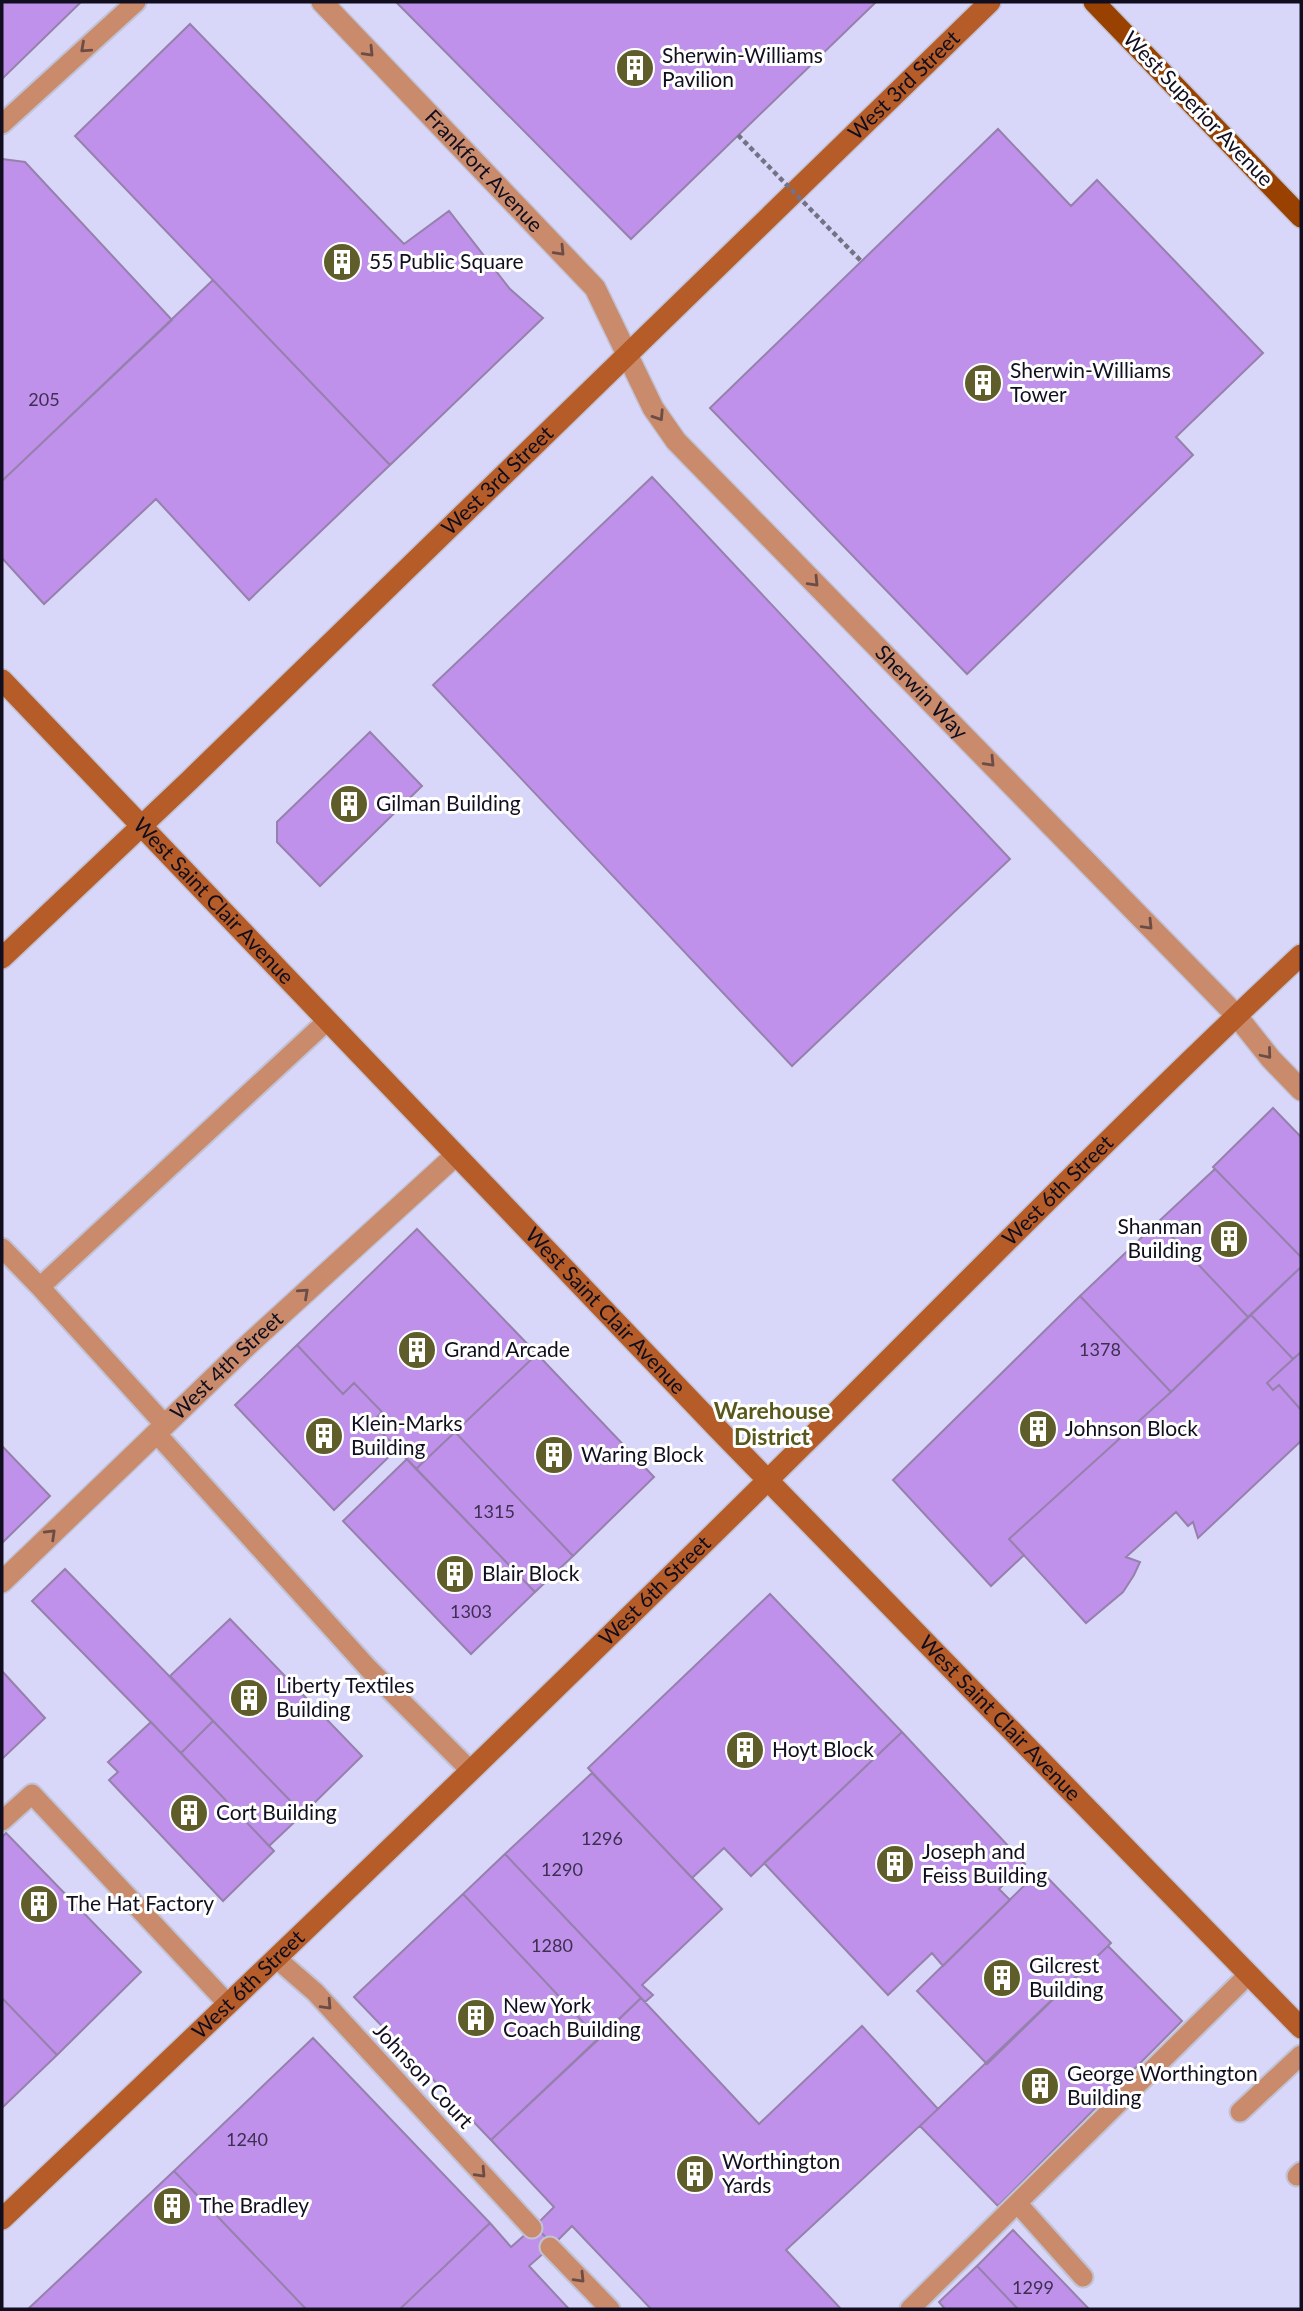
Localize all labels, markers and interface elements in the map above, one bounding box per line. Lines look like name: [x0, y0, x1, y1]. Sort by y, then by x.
street label: West 3rd Street: [842, 24, 964, 144]
street label: West Superior Avenue: [1119, 25, 1279, 191]
one-way arrow: [80, 39, 93, 52]
place label: Sherwin-Williams Pavilion: [662, 42, 823, 91]
one-way arrow: [360, 43, 373, 56]
building icon: Sherwin-Williams Pavilion: [614, 47, 656, 89]
street label: Frankfort Avenue: [420, 104, 549, 237]
building icon: 55 Public Square: [321, 241, 363, 283]
one-way arrow: [552, 243, 564, 256]
place label: 55 Public Square: [369, 248, 524, 273]
place label: Sherwin-Williams Tower: [1010, 357, 1171, 406]
building icon: Sherwin-Williams Tower: [962, 362, 1004, 404]
house number: 205: [28, 388, 60, 410]
one-way arrow: [651, 408, 664, 421]
street label: West 3rd Street: [436, 420, 558, 539]
one-way arrow: [805, 574, 818, 587]
street label: Sherwin Way: [871, 639, 974, 744]
one-way arrow: [981, 754, 994, 767]
building icon: Gilman Building: [328, 783, 370, 825]
place label: Gilman Building: [376, 790, 521, 815]
street label: West Saint Clair Avenue: [129, 812, 300, 989]
one-way arrow: [1140, 917, 1153, 930]
one-way arrow: [1259, 1046, 1271, 1059]
street label: West 6th Street: [996, 1129, 1118, 1250]
place label: Shanman Building: [1117, 1213, 1202, 1262]
building icon: Shanman Building: [1208, 1218, 1250, 1260]
street label: West Saint Clair Avenue: [521, 1222, 692, 1398]
one-way arrow: [296, 1289, 309, 1301]
street label: West 4th Street: [164, 1305, 288, 1424]
building icon: Grand Arcade: [396, 1329, 438, 1371]
place label: Grand Arcade: [444, 1336, 570, 1361]
house number: 1378: [1079, 1338, 1121, 1360]
district label: Warehouse District: [714, 1396, 830, 1450]
building icon: Johnson Block: [1017, 1408, 1059, 1450]
place label: Klein-Marks Building: [351, 1410, 463, 1459]
building icon: Klein-Marks Building: [303, 1415, 345, 1457]
place label: Johnson Block: [1065, 1415, 1198, 1440]
building icon: Waring Block: [533, 1434, 575, 1476]
place label: Waring Block: [581, 1441, 704, 1466]
house number: 1315: [473, 1500, 515, 1522]
one-way arrow: [43, 1530, 56, 1543]
street label: West 6th Street: [593, 1530, 715, 1650]
building icon: Blair Block: [434, 1553, 476, 1595]
place label: Blair Block: [482, 1560, 580, 1585]
house number: 1303: [450, 1600, 492, 1622]
street label: West Saint Clair Avenue: [915, 1629, 1087, 1805]
place label: Liberty Textiles Building: [276, 1672, 414, 1721]
building icon: Liberty Textiles Building: [228, 1677, 270, 1719]
building icon: Hoyt Block: [724, 1729, 766, 1771]
place label: Hoyt Block: [772, 1736, 874, 1761]
building icon: Cort Building: [168, 1792, 210, 1834]
place label: Cort Building: [216, 1799, 337, 1824]
house number: 1296: [581, 1827, 623, 1849]
place label: Joseph and Feiss Building: [922, 1838, 1047, 1887]
building icon: Joseph and Feiss Building: [874, 1843, 916, 1885]
house number: 1290: [541, 1858, 583, 1880]
building icon: The Hat Factory: [18, 1883, 60, 1925]
place label: The Hat Factory: [66, 1890, 214, 1915]
street label: West 6th Street: [186, 1924, 309, 2043]
house number: 1280: [531, 1934, 573, 1956]
place label: Gilcrest Building: [1029, 1952, 1104, 2001]
building icon: Gilcrest Building: [981, 1957, 1023, 1999]
place label: New York Coach Building: [503, 1992, 641, 2041]
one-way arrow: [319, 1997, 332, 2010]
building icon: New York Coach Building: [455, 1997, 497, 2039]
street label: Johnson Court: [369, 2017, 479, 2133]
place label: George Worthington Building: [1067, 2060, 1258, 2109]
building icon: George Worthington Building: [1019, 2065, 1061, 2107]
house number: 1240: [226, 2128, 268, 2150]
place label: Worthington Yards: [722, 2148, 840, 2197]
building icon: Worthington Yards: [674, 2153, 716, 2195]
one-way arrow: [473, 2165, 485, 2178]
building icon: The Bradley: [151, 2185, 193, 2227]
place label: The Bradley: [199, 2192, 309, 2217]
one-way arrow: [571, 2270, 584, 2283]
house number: 1299: [1012, 2276, 1054, 2298]

